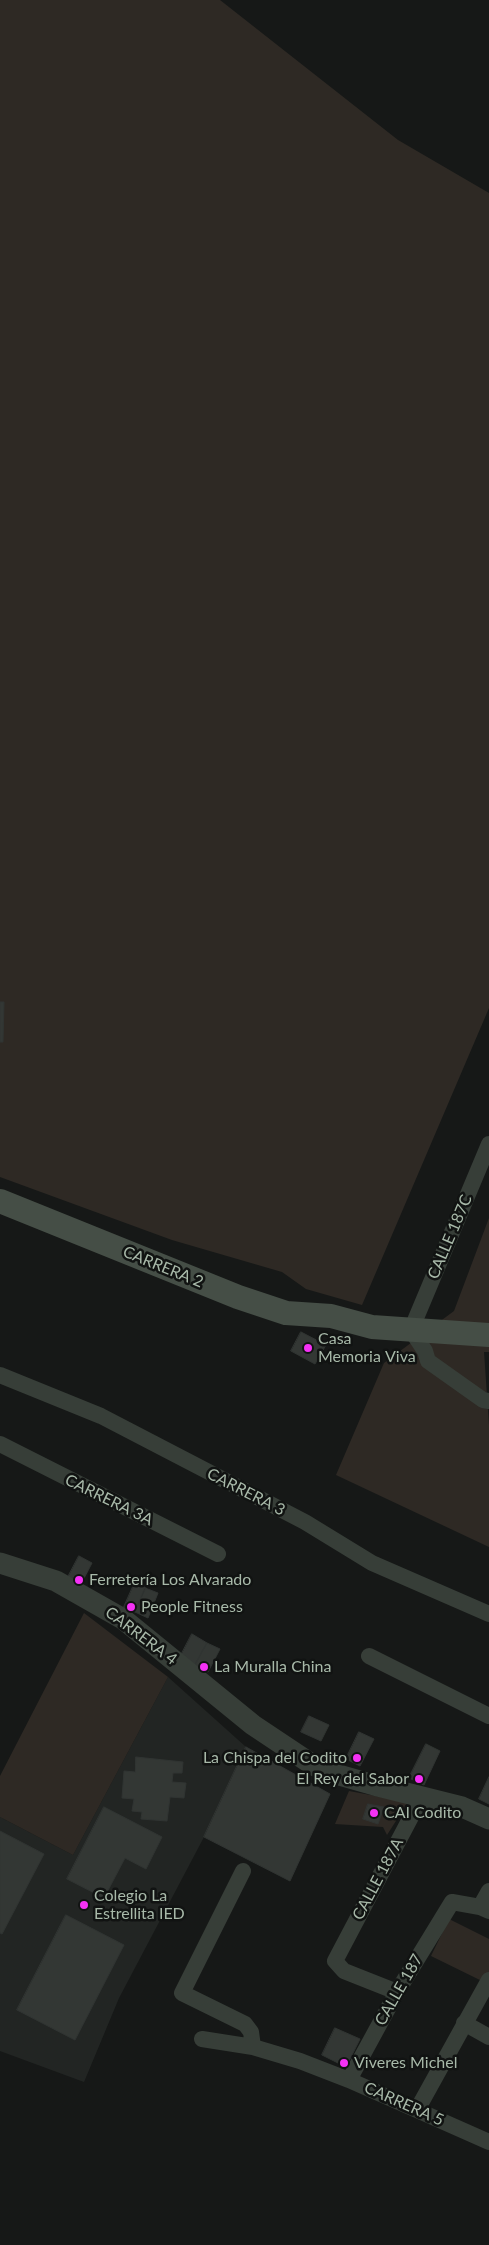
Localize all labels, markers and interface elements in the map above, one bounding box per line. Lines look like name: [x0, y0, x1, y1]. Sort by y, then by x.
street label: CALLE 187C: [424, 1192, 476, 1282]
street label: CARRERA 2: [120, 1242, 206, 1292]
place label: Casa Memoria Viva: [318, 1329, 416, 1367]
marker: Casa Memoria Viva: [302, 1342, 314, 1354]
street label: CARRERA 3: [204, 1464, 288, 1520]
street label: CARRERA 3A: [62, 1470, 156, 1530]
place label: Ferretería Los Alvarado: [89, 1570, 251, 1590]
marker: Ferretería Los Alvarado: [73, 1574, 85, 1586]
place label: People Fitness: [141, 1597, 243, 1617]
marker: People Fitness: [125, 1601, 137, 1613]
street label: CARRERA 4: [101, 1603, 181, 1669]
place label: La Muralla China: [214, 1657, 331, 1677]
marker: La Muralla China: [198, 1661, 210, 1673]
place label: La Chispa del Codito: [203, 1748, 347, 1768]
marker: La Chispa del Codito: [351, 1752, 363, 1764]
place label: El Rey del Sabor: [296, 1769, 409, 1789]
marker: El Rey del Sabor: [413, 1773, 425, 1785]
place label: CAI Codito: [384, 1803, 461, 1823]
marker: CAI Codito: [368, 1807, 380, 1819]
street label: CALLE 187A: [348, 1835, 408, 1923]
place label: Colegio La Estrellita IED: [94, 1886, 185, 1924]
marker: Colegio La Estrellita IED: [78, 1899, 90, 1911]
street label: CALLE 187: [371, 1951, 427, 2029]
place label: Viveres Michel: [354, 2053, 457, 2073]
marker: Viveres Michel: [338, 2057, 350, 2069]
street label: CARRERA 5: [361, 2078, 447, 2130]

